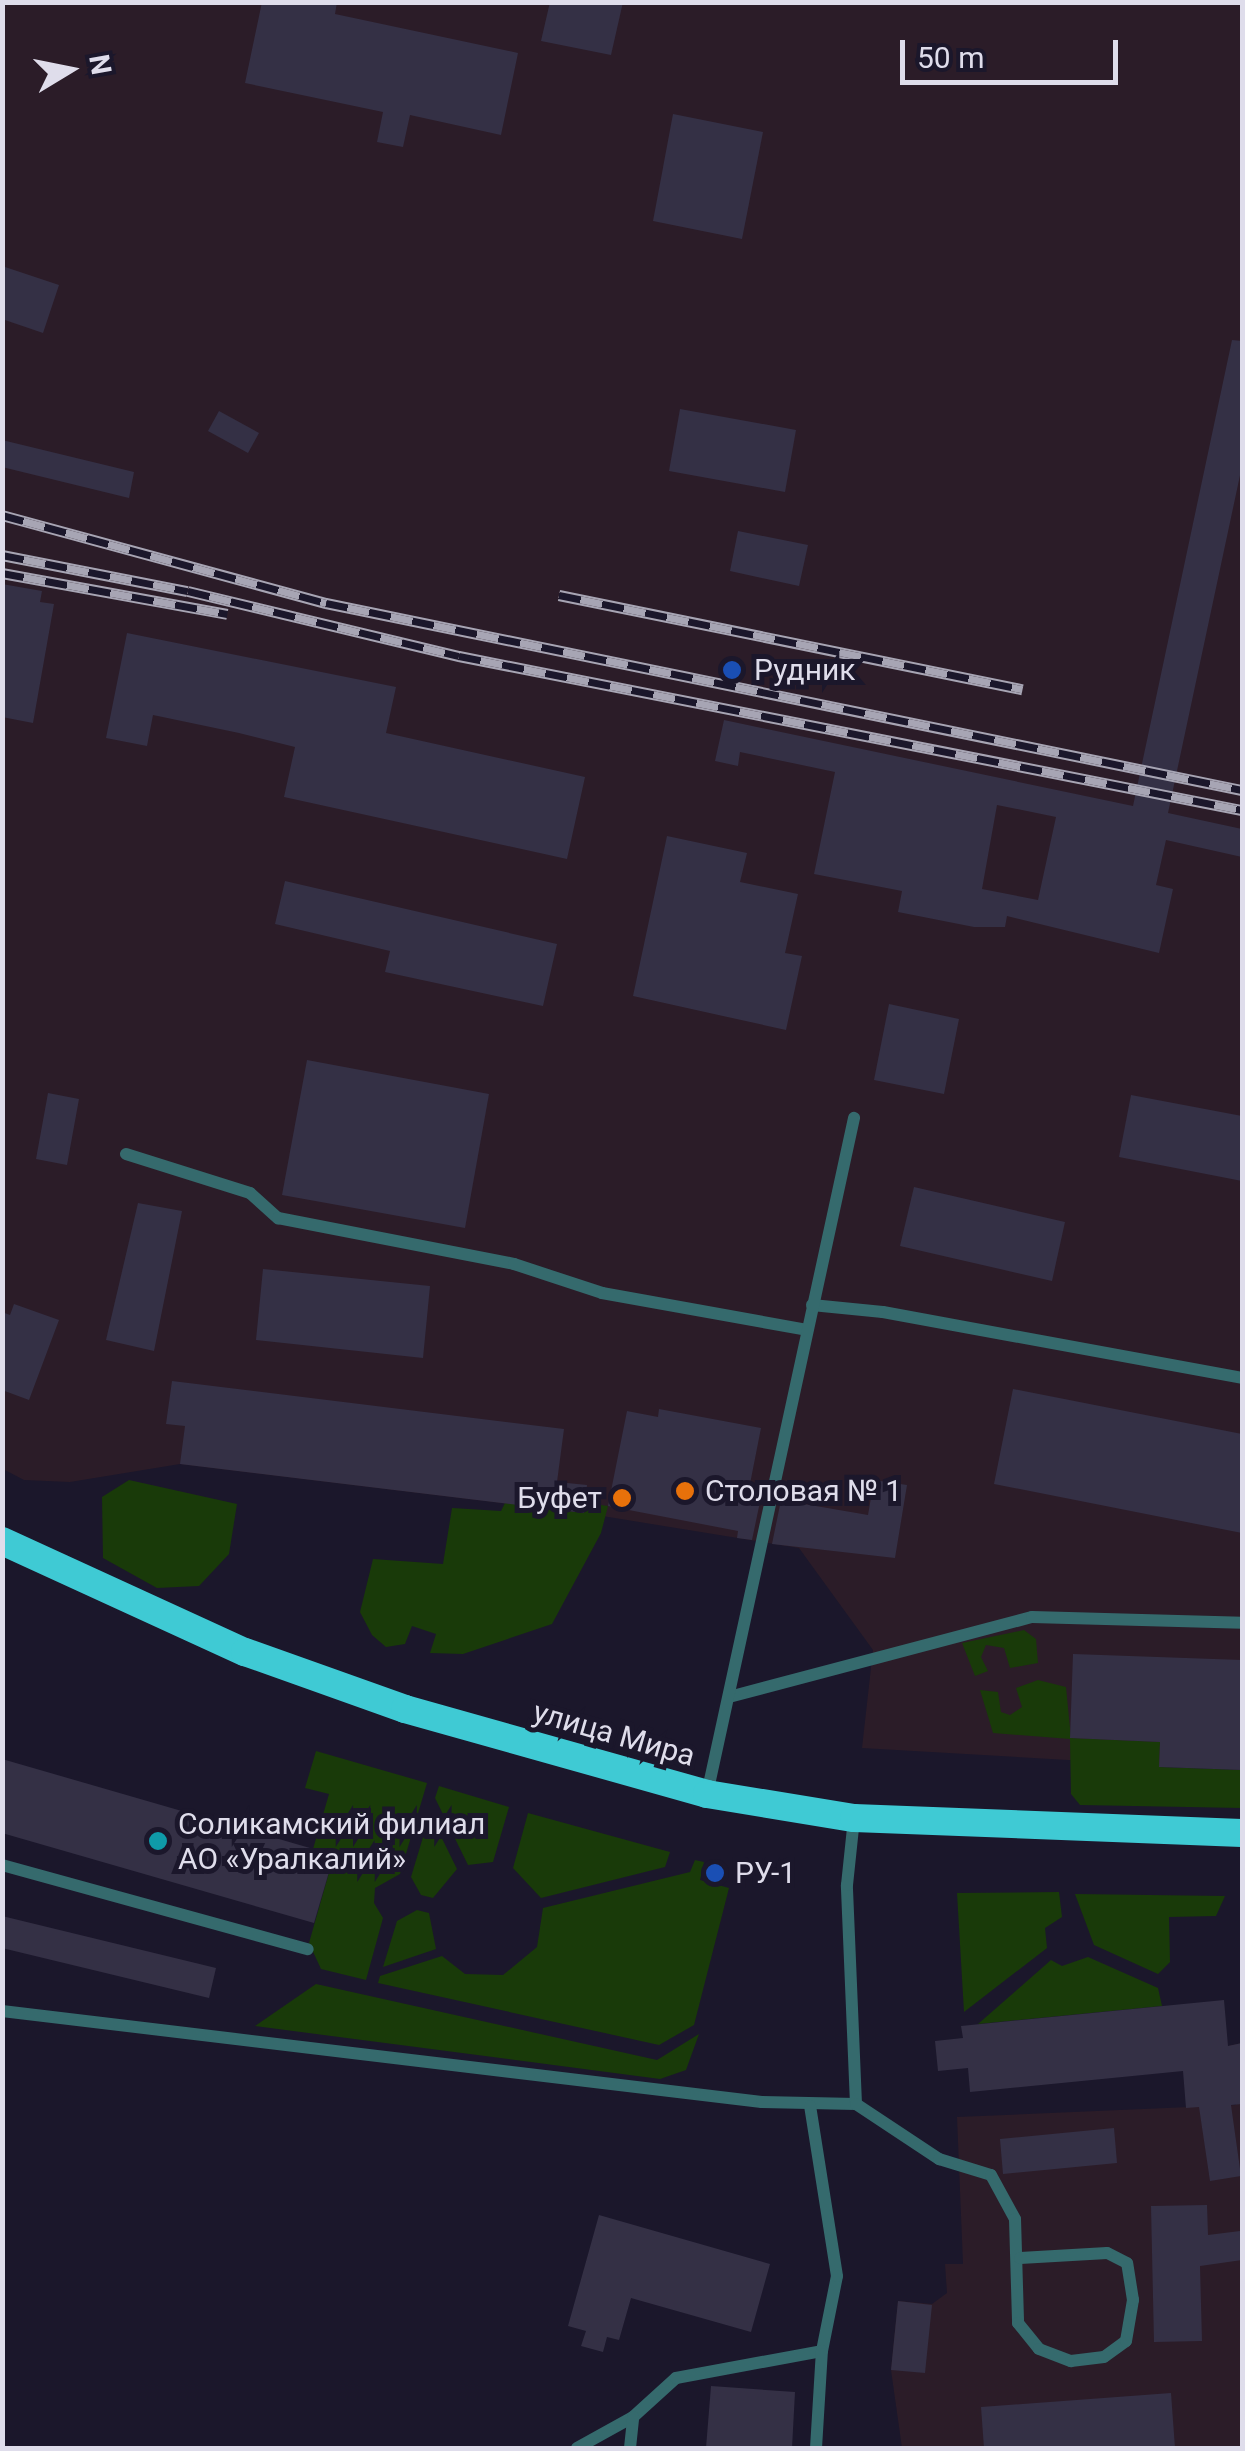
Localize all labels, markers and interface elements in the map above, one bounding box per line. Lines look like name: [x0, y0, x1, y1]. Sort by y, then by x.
north arrow: [20, 20, 120, 120]
scale bar: [905, 20, 1122, 82]
text: 50 m: [917, 40, 984, 75]
text: N: [82, 52, 118, 77]
place label: Рудник: [754, 652, 855, 688]
marker: Рудник: [719, 657, 745, 683]
place label: Столовая № 1: [705, 1473, 902, 1509]
place label: Буфет: [517, 1480, 602, 1516]
marker: Столовая № 1: [674, 1480, 696, 1502]
marker: Буфет: [611, 1487, 633, 1509]
street label: улица Мира: [529, 1694, 699, 1774]
place label: Соликамский филиал АО «Уралкалий»: [178, 1806, 485, 1876]
marker: Соликамский филиал АО «Уралкалий»: [147, 1830, 169, 1852]
place label: РУ-1: [735, 1855, 796, 1891]
marker: РУ-1: [704, 1862, 726, 1884]

